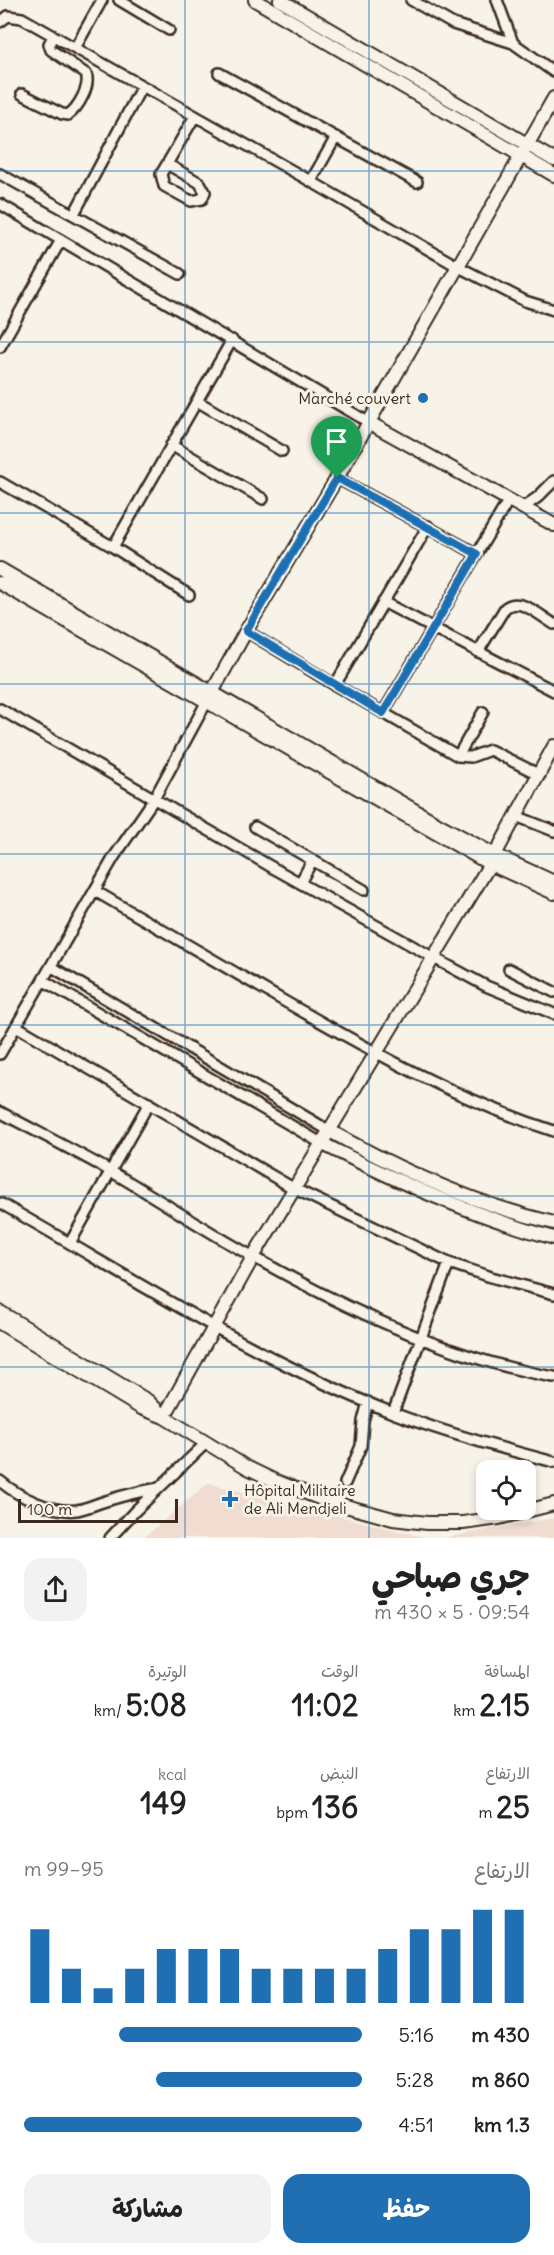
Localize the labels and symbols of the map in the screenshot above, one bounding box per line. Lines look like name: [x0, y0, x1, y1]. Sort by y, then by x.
place label: Marché couvert: [298, 388, 412, 408]
marker: Marché couvert: [416, 391, 430, 405]
pin: [311, 416, 362, 478]
place label: Hôpital Militaire de Ali Mendjeli: [244, 1480, 356, 1518]
marker: Hôpital Militaire de Ali Mendjeli: [221, 1490, 239, 1508]
scale bar: [18, 1496, 178, 1524]

